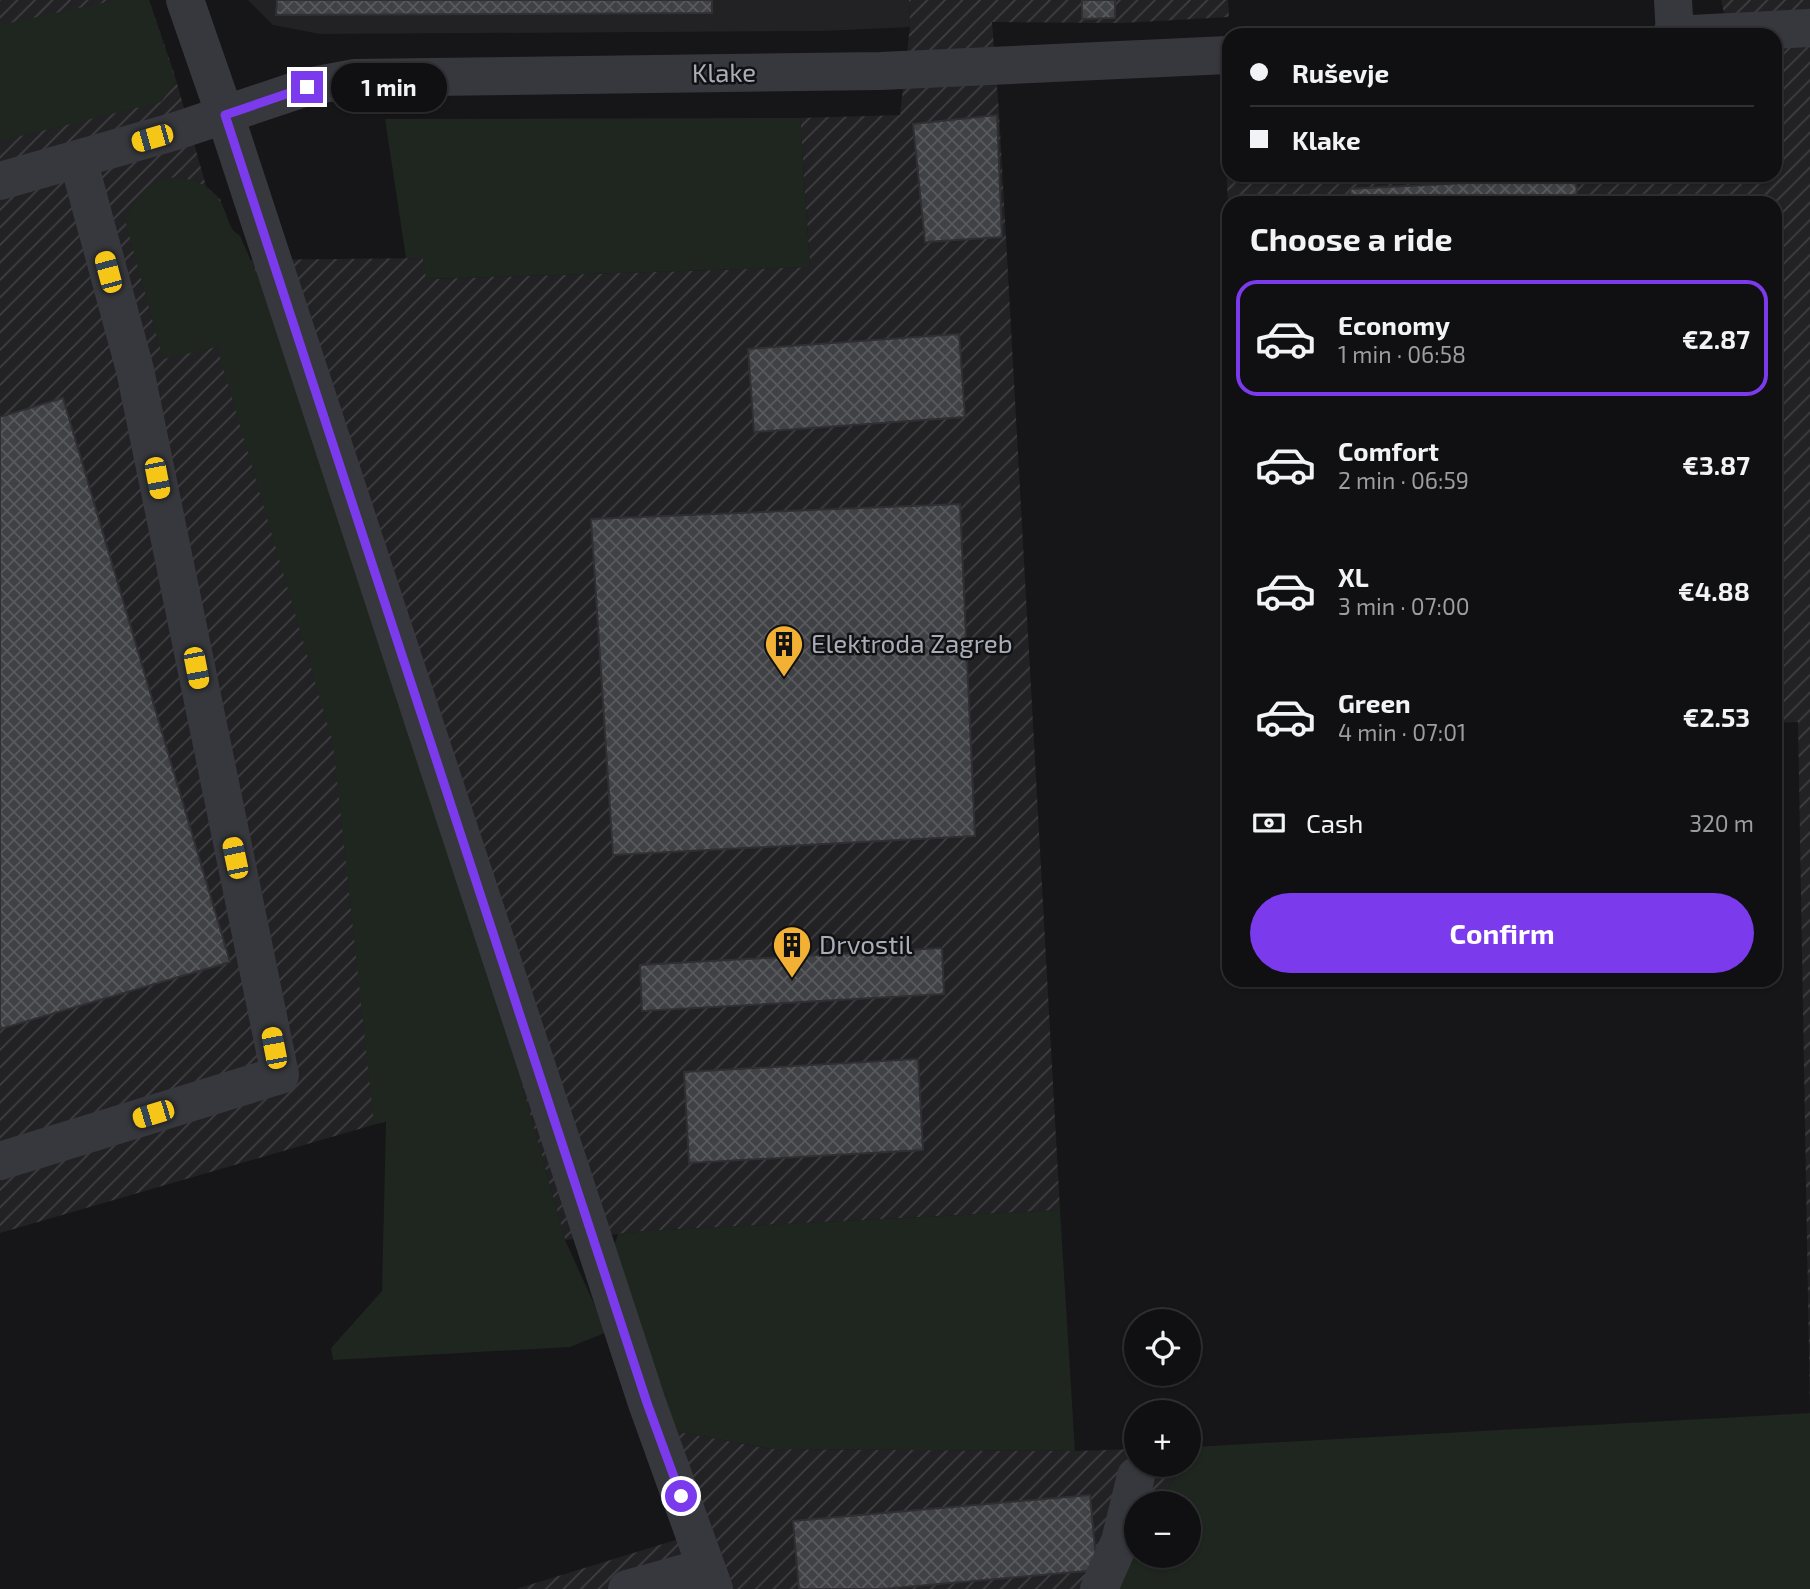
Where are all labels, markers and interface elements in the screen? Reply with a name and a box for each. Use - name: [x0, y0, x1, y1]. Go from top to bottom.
- street label: Klake: [692, 55, 756, 88]
- text: Ruševje: [1292, 57, 1389, 88]
- callout: 1 min: [332, 62, 447, 112]
- route end: [291, 71, 323, 103]
- text: 1 min: [361, 73, 417, 101]
- car: [129, 122, 176, 154]
- text: Klake: [1292, 124, 1361, 155]
- text: Choose a ride: [1250, 219, 1453, 257]
- car: [93, 249, 124, 295]
- icon: car: [1254, 307, 1317, 370]
- text: Economy: [1338, 309, 1450, 340]
- text: €2.87: [1682, 323, 1750, 354]
- text: 1 min · 06:58: [1338, 340, 1466, 368]
- icon: car: [1254, 433, 1317, 496]
- text: Comfort: [1338, 435, 1439, 466]
- text: €3.87: [1682, 449, 1750, 480]
- car: [143, 455, 172, 501]
- text: 2 min · 06:59: [1338, 466, 1469, 494]
- icon: car: [1254, 559, 1317, 622]
- text: XL: [1338, 561, 1369, 592]
- text: €4.88: [1678, 575, 1750, 606]
- text: 3 min · 07:00: [1338, 592, 1470, 620]
- building icon: Elektroda Zagreb: [763, 623, 805, 678]
- place label: Elektroda Zagreb: [811, 627, 1013, 658]
- car: [182, 645, 211, 691]
- icon: car: [1254, 685, 1317, 748]
- text: Green: [1338, 687, 1411, 718]
- text: €2.53: [1683, 701, 1750, 732]
- text: 4 min · 07:01: [1338, 718, 1466, 746]
- icon: cash: [1250, 804, 1288, 842]
- text: Cash: [1306, 807, 1363, 838]
- text: 320 m: [1689, 809, 1754, 837]
- car: [221, 835, 250, 881]
- button: Confirm: [1250, 893, 1754, 973]
- building icon: Drvostil: [771, 924, 813, 979]
- place label: Drvostil: [819, 928, 913, 959]
- car: [260, 1025, 289, 1071]
- car: [130, 1098, 177, 1130]
- map controls: [1124, 1309, 1201, 1568]
- button: locate: [1124, 1309, 1201, 1386]
- button: +: [1124, 1400, 1201, 1477]
- route start: [665, 1480, 697, 1512]
- button: −: [1124, 1491, 1201, 1568]

